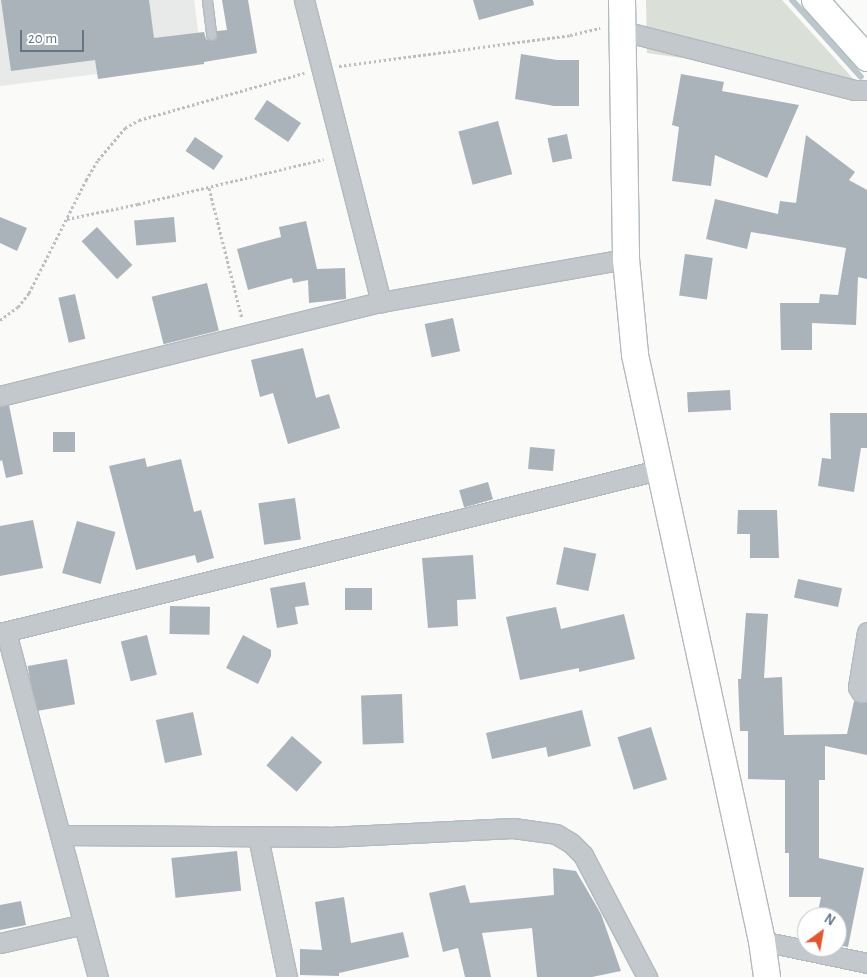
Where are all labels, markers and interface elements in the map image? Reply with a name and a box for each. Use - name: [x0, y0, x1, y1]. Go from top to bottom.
- scale bar: [22, 20, 86, 52]
- text: 20 m: [28, 31, 57, 46]
- north arrow: [797, 907, 847, 957]
- text: N: [822, 912, 837, 929]

